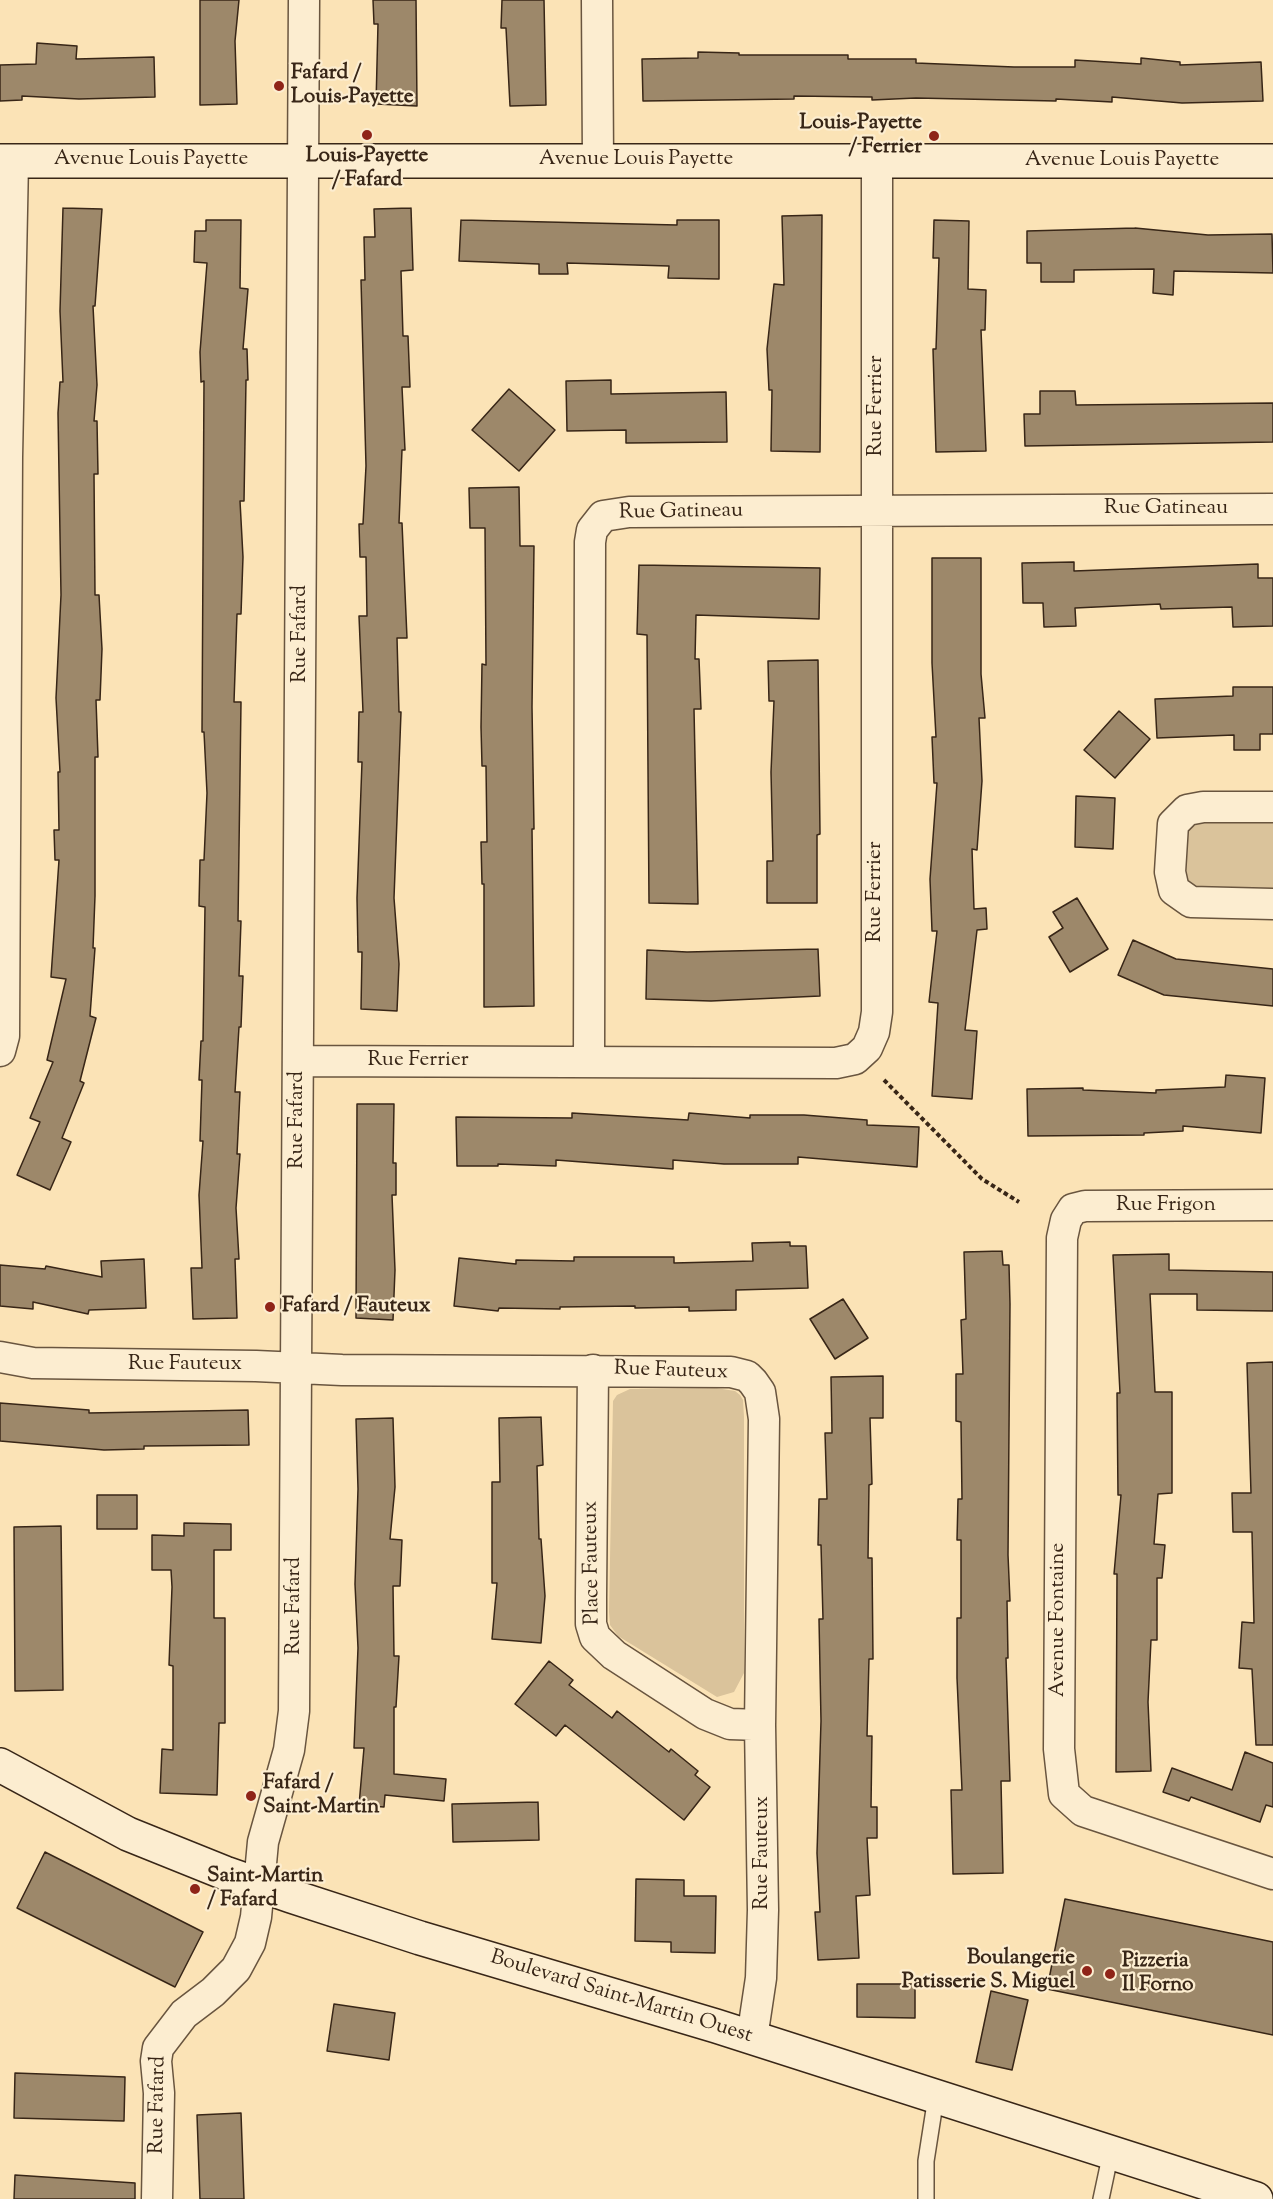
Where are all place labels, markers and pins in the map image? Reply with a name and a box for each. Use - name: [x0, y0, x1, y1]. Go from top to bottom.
- place label: Fafard / Louis-Payette: [291, 61, 413, 111]
- marker: Fafard / Louis-Payette: [272, 79, 286, 93]
- place label: Louis-Payette / Ferrier: [800, 111, 922, 161]
- marker: Louis-Payette / Fafard: [360, 128, 374, 142]
- marker: Louis-Payette / Ferrier: [927, 129, 941, 143]
- place label: Louis-Payette / Fafard: [306, 144, 428, 194]
- place label: Fafard / Fauteux: [282, 1294, 430, 1320]
- marker: Fafard / Fauteux: [263, 1300, 277, 1314]
- place label: Fafard / Saint-Martin: [263, 1771, 379, 1821]
- marker: Fafard / Saint-Martin: [244, 1789, 258, 1803]
- place label: Saint-Martin / Fafard: [207, 1864, 323, 1914]
- marker: Saint-Martin / Fafard: [188, 1882, 202, 1896]
- place label: Boulangerie Patisserie S. Miguel: [902, 1946, 1075, 1996]
- place label: Pizzeria Il Forno: [1122, 1949, 1194, 1999]
- marker: Boulangerie Patisserie S. Miguel: [1080, 1964, 1094, 1978]
- marker: Pizzeria Il Forno: [1103, 1967, 1117, 1981]

